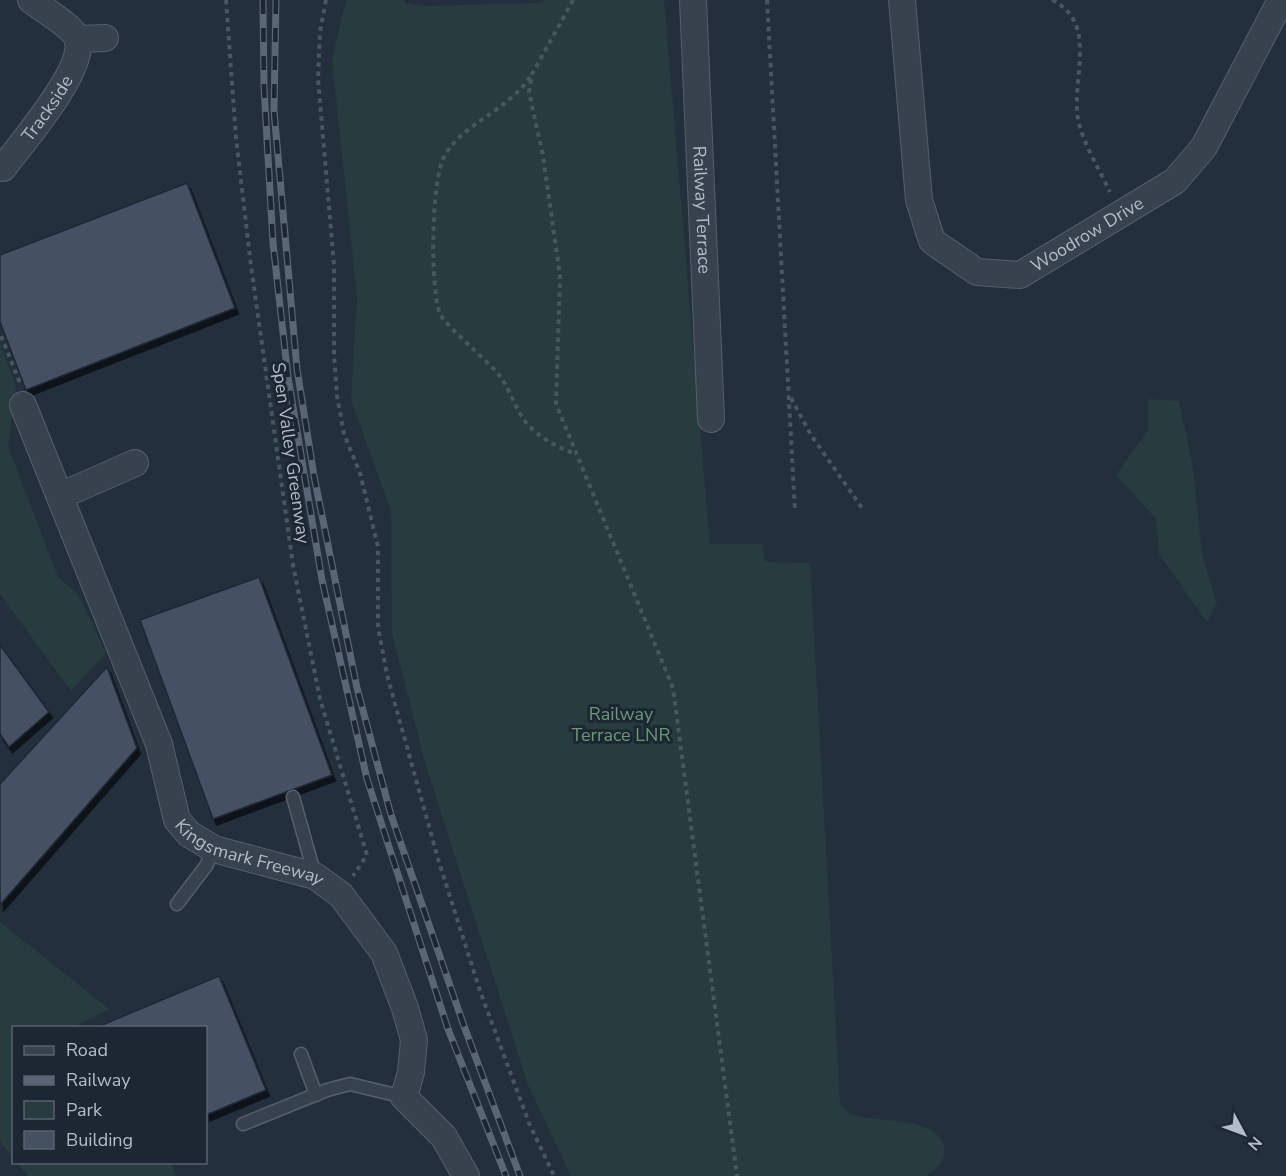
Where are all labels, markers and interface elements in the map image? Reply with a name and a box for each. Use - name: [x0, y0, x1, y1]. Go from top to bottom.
- street label: Trackside: [16, 71, 79, 147]
- street label: Railway Terrace: [687, 145, 717, 274]
- street label: Woodrow Drive: [1026, 191, 1148, 278]
- street label: Spen Valley Greenway: [266, 361, 316, 546]
- park label: Railway Terrace LNR: [572, 702, 670, 747]
- street label: Kingsmark Freeway: [169, 814, 330, 891]
- legend: [12, 1026, 207, 1164]
- text: Road: [66, 1038, 108, 1062]
- text: Railway: [66, 1068, 131, 1092]
- text: Park: [66, 1098, 103, 1122]
- north arrow: [1214, 1104, 1274, 1164]
- text: Building: [66, 1128, 133, 1152]
- text: N: [1242, 1131, 1267, 1155]

